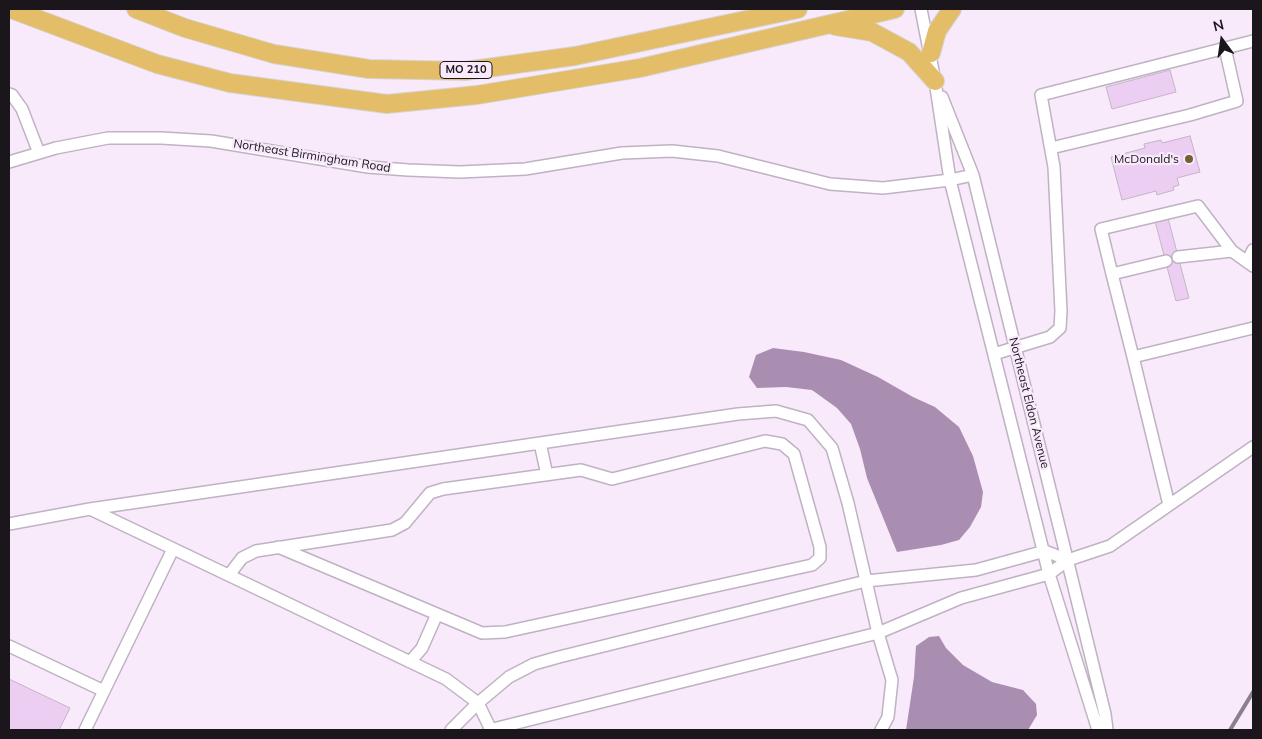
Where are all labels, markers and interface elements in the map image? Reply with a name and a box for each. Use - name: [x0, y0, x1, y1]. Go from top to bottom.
- north arrow: [1197, 15, 1247, 65]
- text: N: [1211, 15, 1226, 35]
- road number: MO 210: [440, 62, 492, 78]
- street label: Northeast Birmingham Road: [232, 136, 392, 176]
- place label: McDonald's: [1114, 152, 1179, 166]
- marker: McDonald's: [1183, 153, 1195, 165]
- street label: Northeast Eldon Avenue: [1006, 336, 1052, 470]

